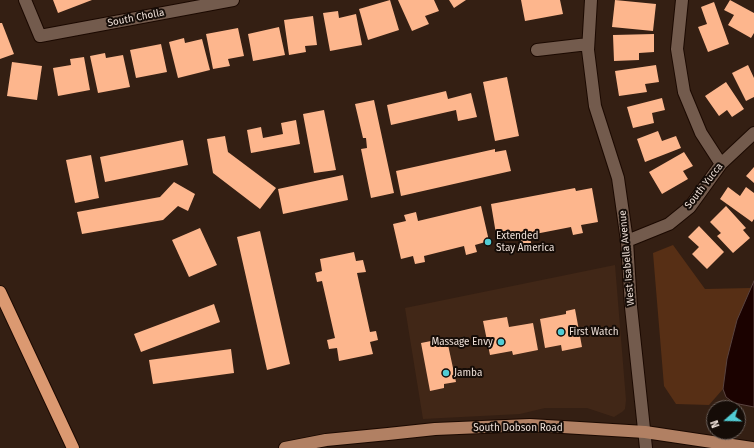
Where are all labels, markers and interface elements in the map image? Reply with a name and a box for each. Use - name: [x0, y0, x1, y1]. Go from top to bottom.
- street label: South Cholla: [107, 7, 165, 29]
- street label: South Yucca: [682, 161, 726, 211]
- street label: West Isabella Avenue: [617, 210, 637, 306]
- place label: Extended Stay America: [496, 230, 554, 254]
- marker: Extended Stay America: [483, 237, 493, 247]
- place label: First Watch: [569, 326, 619, 338]
- marker: First Watch: [556, 327, 566, 337]
- place label: Massage Envy: [431, 336, 493, 348]
- marker: Massage Envy: [496, 337, 506, 347]
- place label: Jamba: [454, 367, 482, 379]
- marker: Jamba: [441, 368, 451, 378]
- north arrow: [706, 400, 746, 440]
- text: N: [708, 418, 723, 430]
- street label: South Dobson Road: [473, 422, 563, 434]

